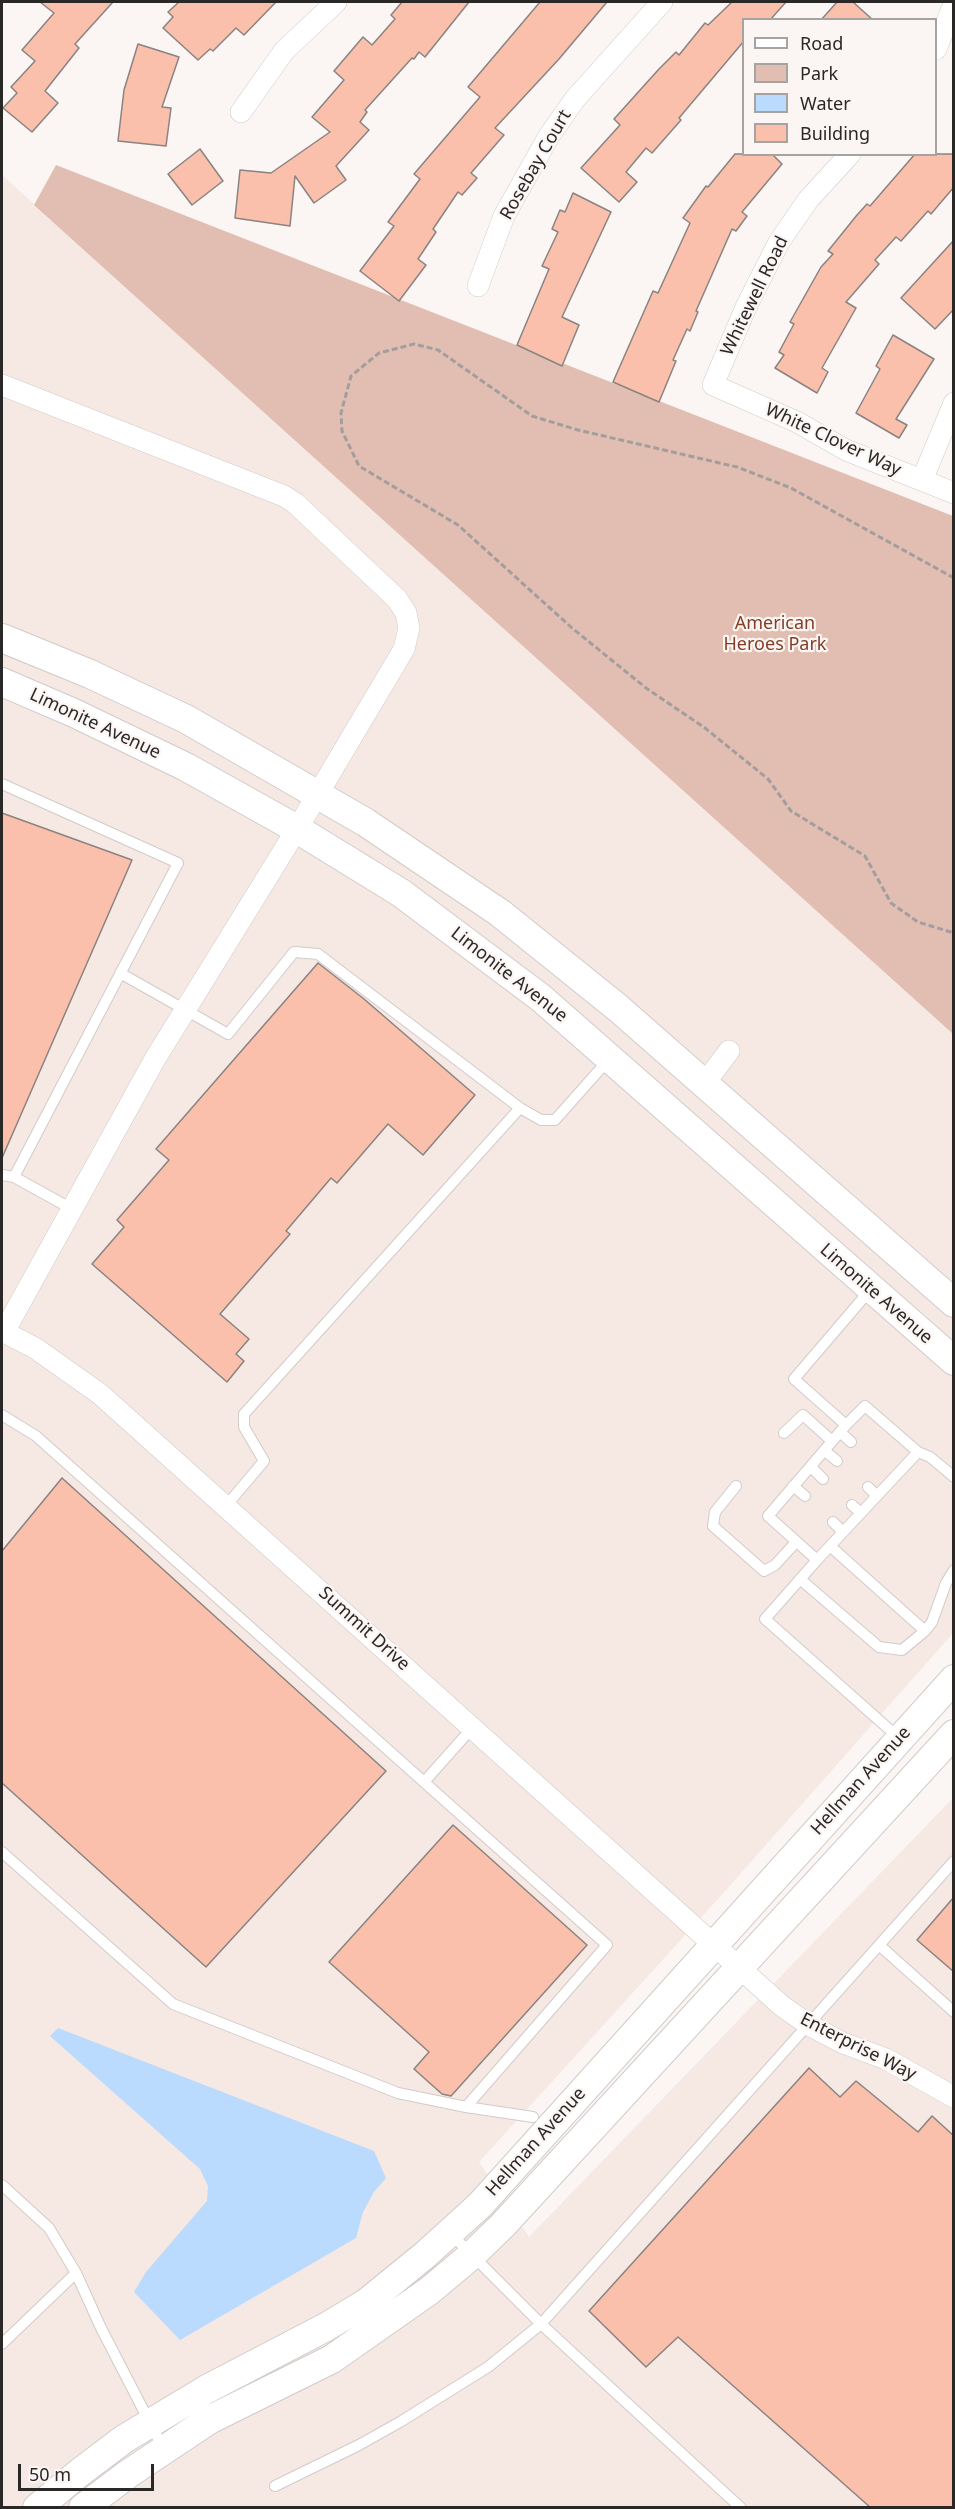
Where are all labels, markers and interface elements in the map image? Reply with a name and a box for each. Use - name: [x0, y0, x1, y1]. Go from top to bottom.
- legend: [742, 18, 937, 156]
- text: Road: [800, 31, 843, 55]
- text: Park: [800, 61, 838, 85]
- text: Water: [800, 91, 851, 115]
- street label: Rosebay Court: [496, 106, 576, 224]
- text: Building: [800, 121, 870, 145]
- street label: Whitewell Road: [717, 233, 793, 359]
- street label: White Clover Way: [762, 399, 904, 481]
- park label: American Heroes Park: [724, 613, 826, 656]
- street label: Limonite Avenue: [26, 684, 164, 764]
- street label: Limonite Avenue: [446, 923, 572, 1027]
- street label: Limonite Avenue: [815, 1239, 937, 1349]
- street label: Summit Drive: [314, 1582, 414, 1676]
- street label: Hellman Avenue: [807, 1722, 915, 1840]
- street label: Enterprise Way: [796, 2008, 920, 2086]
- street label: Hellman Avenue: [482, 2083, 590, 2201]
- scale bar: [21, 2452, 158, 2490]
- text: 50 m: [29, 2462, 71, 2486]

